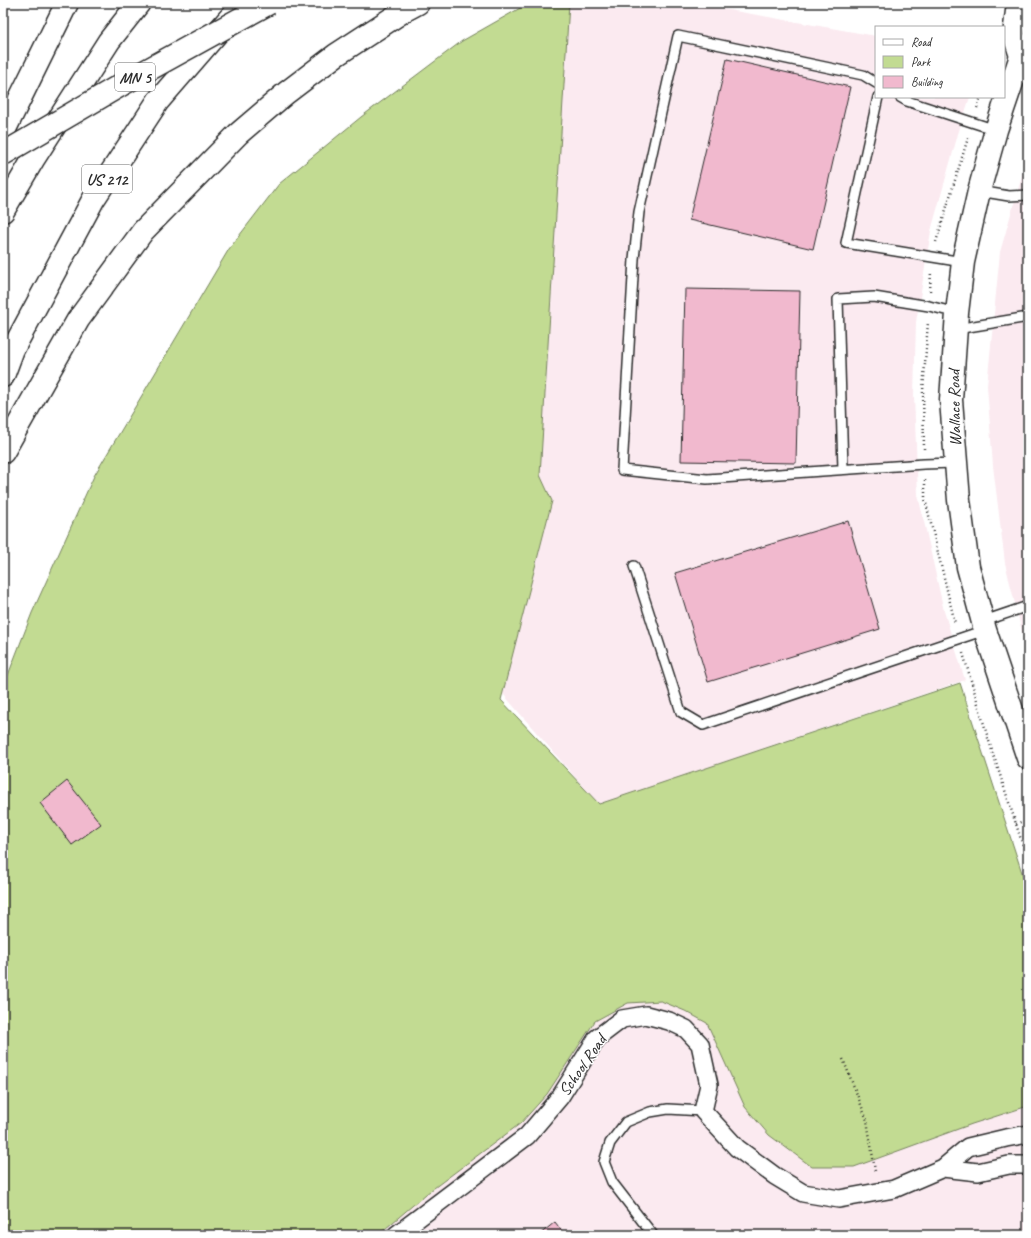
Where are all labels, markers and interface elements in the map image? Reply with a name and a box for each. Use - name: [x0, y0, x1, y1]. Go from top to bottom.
- legend: [875, 26, 1005, 98]
- text: Road: [911, 34, 933, 50]
- text: Park: [911, 54, 932, 70]
- road number: MN 5: [115, 63, 155, 91]
- text: Building: [911, 74, 943, 90]
- road number: US 212: [82, 165, 132, 193]
- street label: Wallace Road: [943, 367, 966, 447]
- street label: School Road: [554, 1029, 612, 1100]

